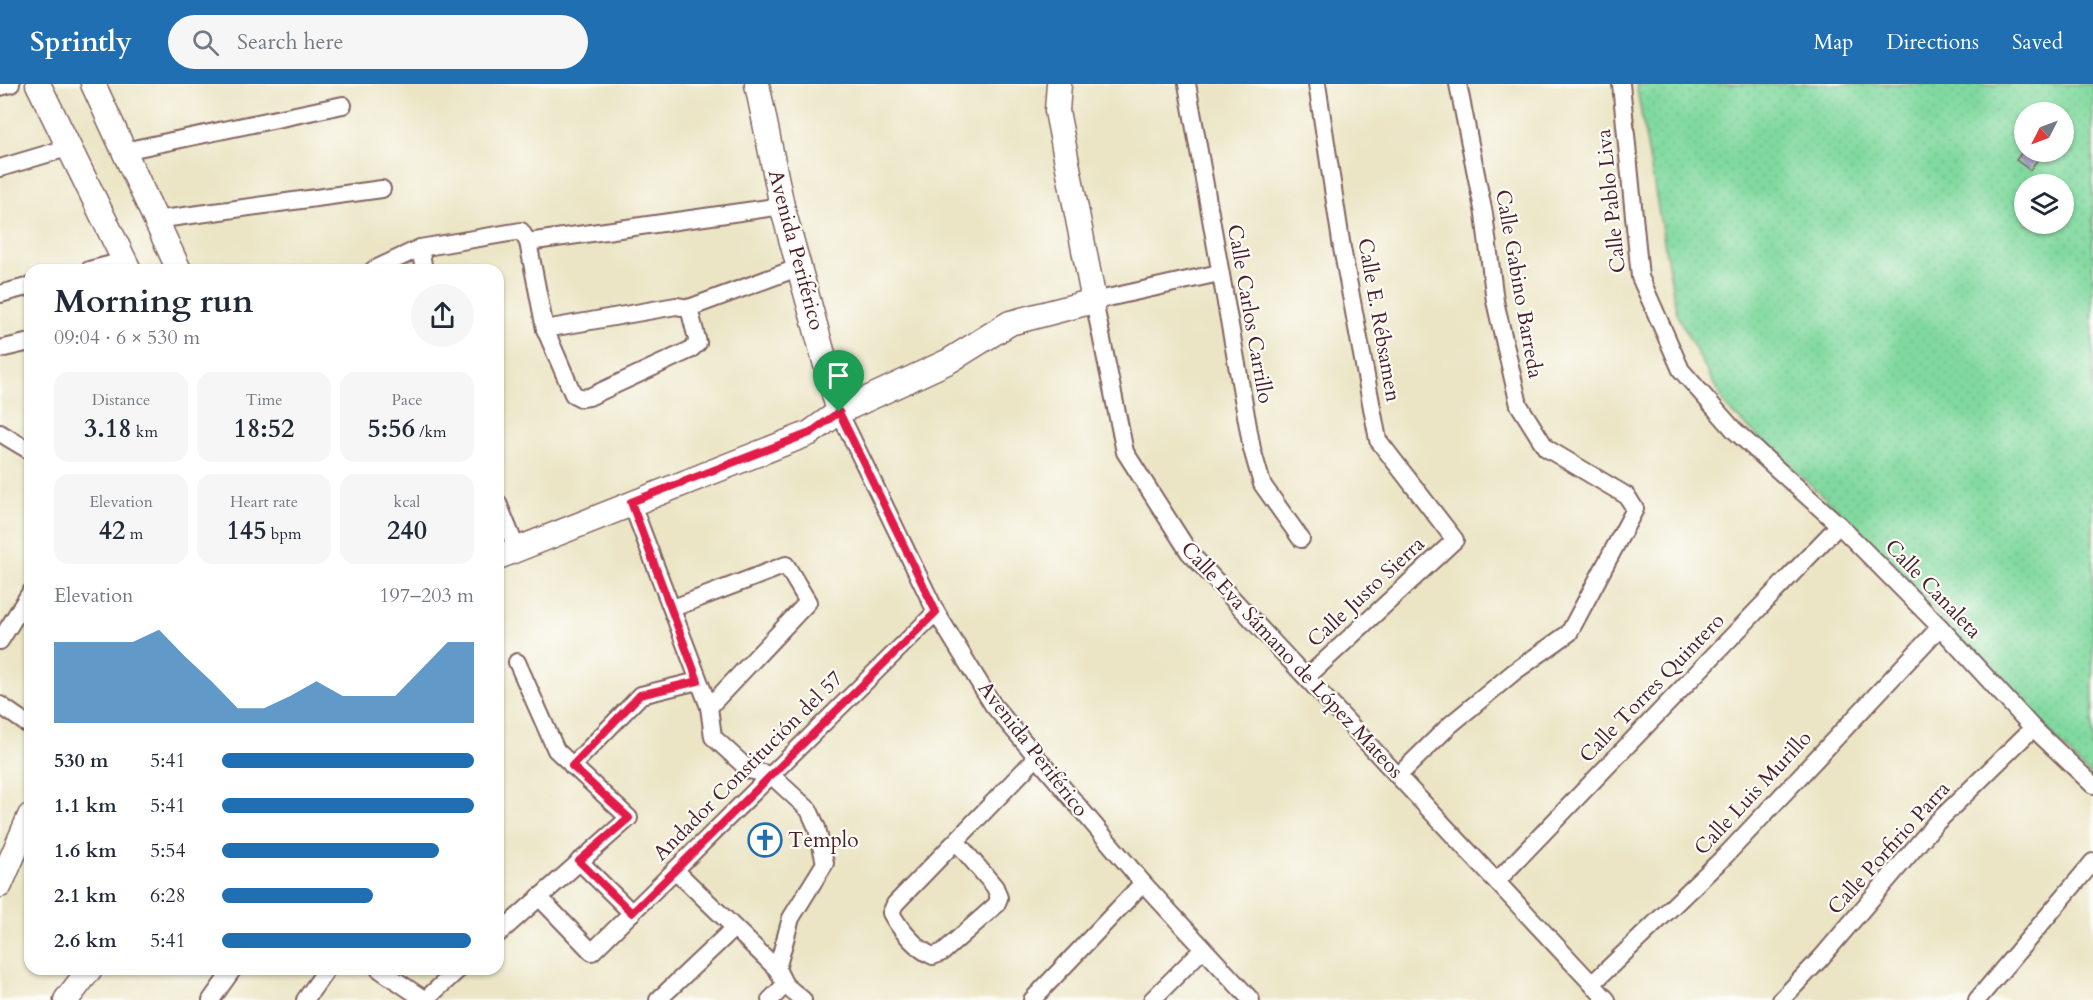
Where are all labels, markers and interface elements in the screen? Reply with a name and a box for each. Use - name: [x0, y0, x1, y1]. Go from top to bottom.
- search box: [168, 15, 588, 69]
- text: Sprintly: [30, 23, 132, 61]
- icon: search: [189, 26, 222, 59]
- text: Search here: [237, 27, 344, 57]
- text: Map: [1813, 28, 1853, 57]
- text: Directions: [1886, 28, 1979, 57]
- text: Saved: [2012, 28, 2063, 57]
- north arrow: [2014, 102, 2074, 162]
- map controls: [2014, 102, 2074, 234]
- street label: Calle Pablo Liva: [1589, 128, 1633, 274]
- street label: Avenida Periférico: [761, 167, 831, 333]
- button: layers: [2014, 174, 2074, 234]
- street label: Calle Gabino Barreda: [1488, 187, 1550, 381]
- street label: Calle Carlos Carrillo: [1220, 222, 1280, 406]
- street label: Calle E. Rébsamen: [1350, 236, 1408, 404]
- text: Morning run: [54, 279, 254, 324]
- button: share: [411, 284, 474, 347]
- text: 09:04 · 6 × 530 m: [54, 324, 200, 351]
- pin: [813, 350, 864, 412]
- icon: arrive: [822, 359, 855, 392]
- text: Distance: [92, 389, 150, 411]
- text: Time: [245, 389, 283, 411]
- text: Pace: [392, 389, 422, 411]
- text: 3.18: [84, 411, 132, 446]
- text: 18:52: [234, 411, 294, 446]
- text: 5:56: [367, 411, 415, 446]
- text: km: [132, 421, 158, 443]
- text: /km: [415, 421, 447, 443]
- text: Elevation: [89, 491, 153, 513]
- text: Heart rate: [230, 491, 298, 513]
- text: kcal: [394, 491, 420, 513]
- text: 42: [99, 513, 125, 548]
- text: 145: [227, 513, 267, 548]
- text: 240: [387, 513, 427, 548]
- text: m: [125, 523, 143, 545]
- text: bpm: [267, 523, 301, 545]
- street label: Calle Justo Sierra: [1301, 530, 1431, 654]
- street label: Calle Canaleta: [1878, 533, 1988, 645]
- street label: Calle Eva Sámano de López Mateos: [1174, 535, 1410, 785]
- text: Elevation: [54, 582, 133, 609]
- text: 197–203 m: [379, 582, 474, 609]
- street label: Calle Torres Quintero: [1573, 607, 1731, 769]
- street label: Andador Constitución del 57: [647, 664, 850, 867]
- street label: Avenida Periférico: [971, 675, 1095, 823]
- street label: Calle Luis Murillo: [1688, 724, 1818, 862]
- text: 530 m: [54, 747, 109, 774]
- text: 5:41: [150, 747, 186, 774]
- street label: Calle Porfirio Parra: [1821, 775, 1957, 921]
- text: 1.1 km: [54, 792, 117, 819]
- text: 5:41: [150, 792, 186, 819]
- church icon: Templo: [747, 822, 783, 858]
- place label: Templo: [788, 826, 859, 855]
- text: 1.6 km: [54, 837, 117, 864]
- text: 5:54: [150, 837, 186, 864]
- text: 2.1 km: [54, 882, 117, 909]
- text: 6:28: [150, 882, 186, 909]
- text: 2.6 km: [54, 927, 117, 954]
- text: 5:41: [150, 927, 186, 954]

